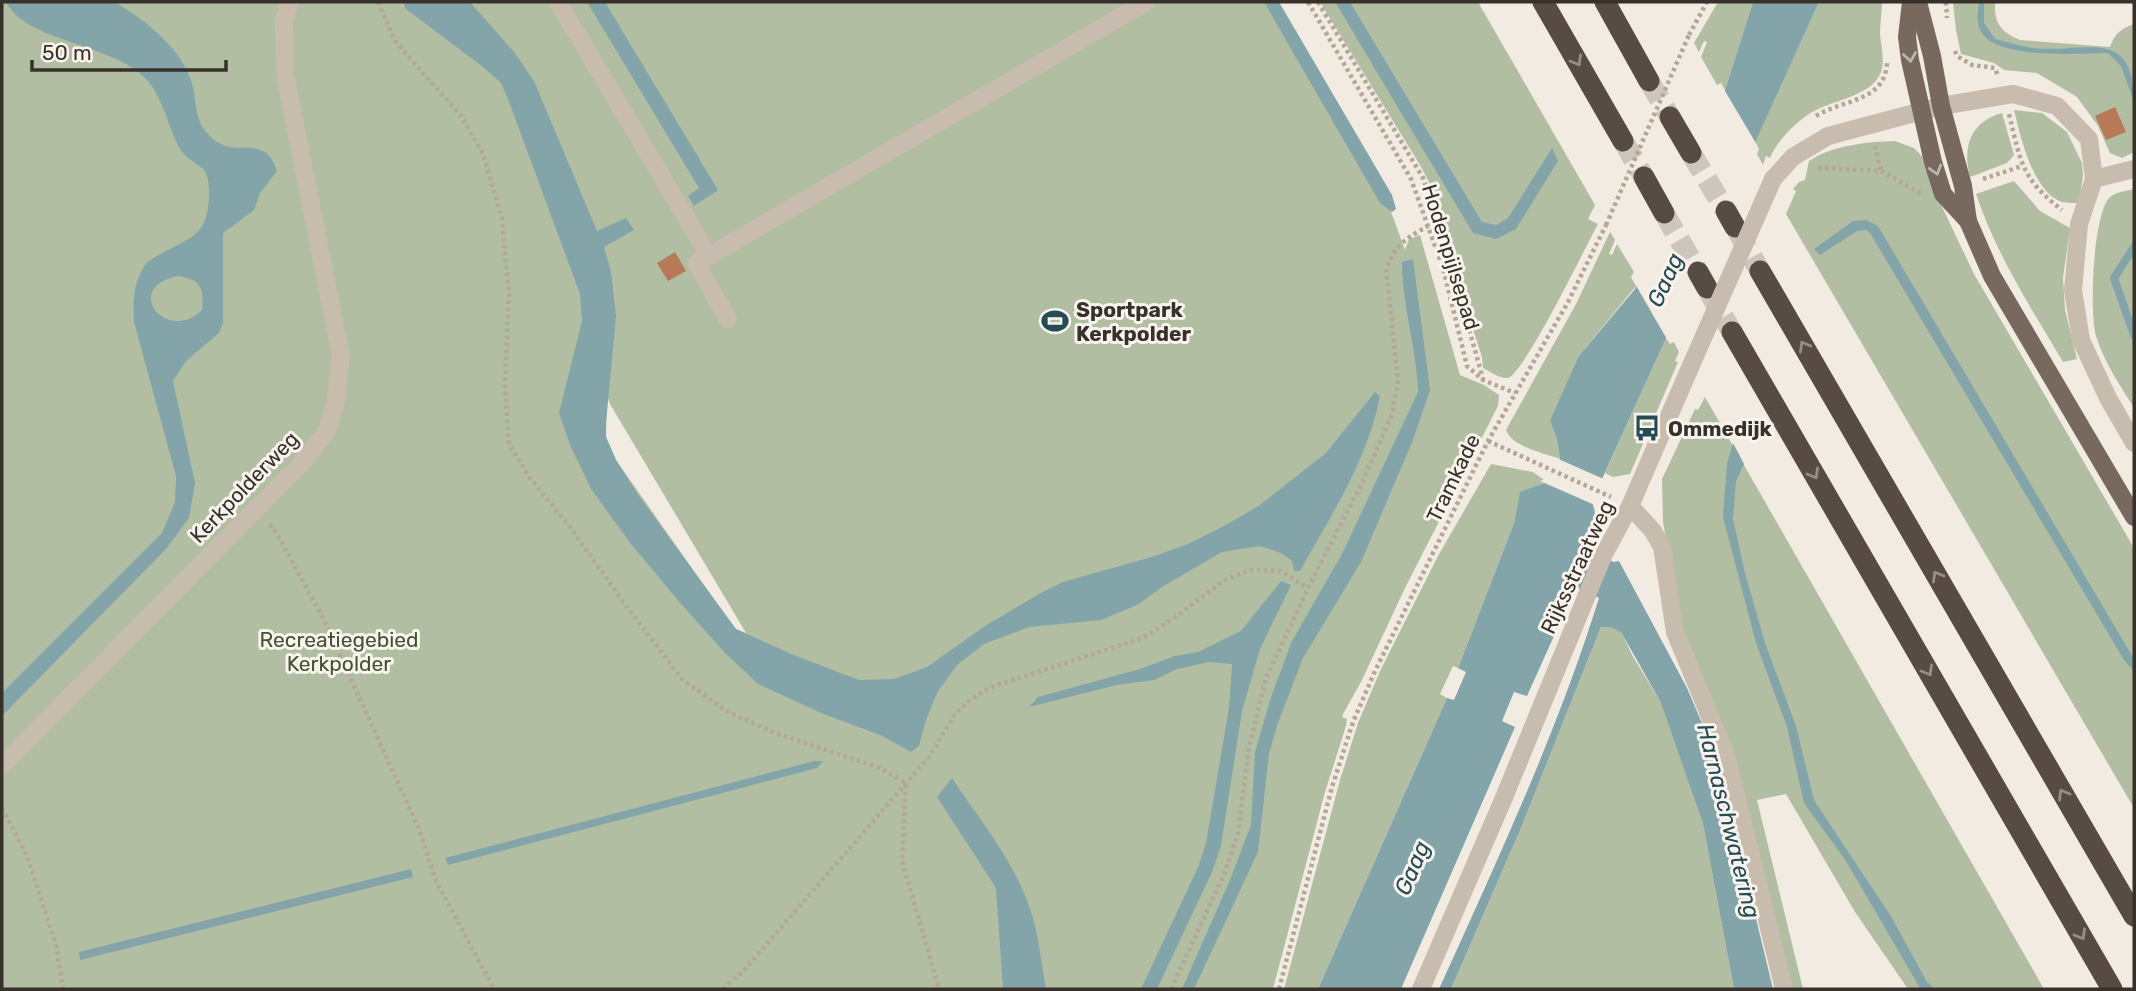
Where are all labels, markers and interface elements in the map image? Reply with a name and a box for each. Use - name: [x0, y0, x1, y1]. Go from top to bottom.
- scale bar: [32, 28, 226, 72]
- text: 50 m: [42, 40, 92, 65]
- one-way arrow: [1902, 51, 1917, 63]
- one-way arrow: [1569, 54, 1582, 66]
- one-way arrow: [1928, 164, 1942, 176]
- street label: Hodenpijlsepad: [1417, 181, 1485, 333]
- water label: Gaag: [1641, 249, 1689, 311]
- place label: Sportpark Kerkpolder: [1076, 297, 1191, 346]
- sports icon: Sportpark Kerkpolder: [1040, 306, 1070, 336]
- one-way arrow: [1799, 341, 1812, 354]
- bus stop icon: Ommedijk: [1632, 413, 1662, 443]
- place label: Ommedijk: [1668, 416, 1773, 441]
- street label: Kerkpolderweg: [185, 426, 303, 548]
- street label: Tramkade: [1421, 430, 1485, 526]
- one-way arrow: [1806, 467, 1819, 479]
- street label: Rijksstraatweg: [1535, 496, 1619, 638]
- one-way arrow: [1932, 571, 1945, 584]
- park label: Recreatiegebied Kerkpolder: [259, 627, 419, 676]
- one-way arrow: [1920, 664, 1933, 676]
- water label: Harnaschwatering: [1691, 721, 1767, 921]
- one-way arrow: [2059, 789, 2072, 802]
- water label: Gaag: [1388, 837, 1436, 899]
- one-way arrow: [2073, 928, 2086, 941]

